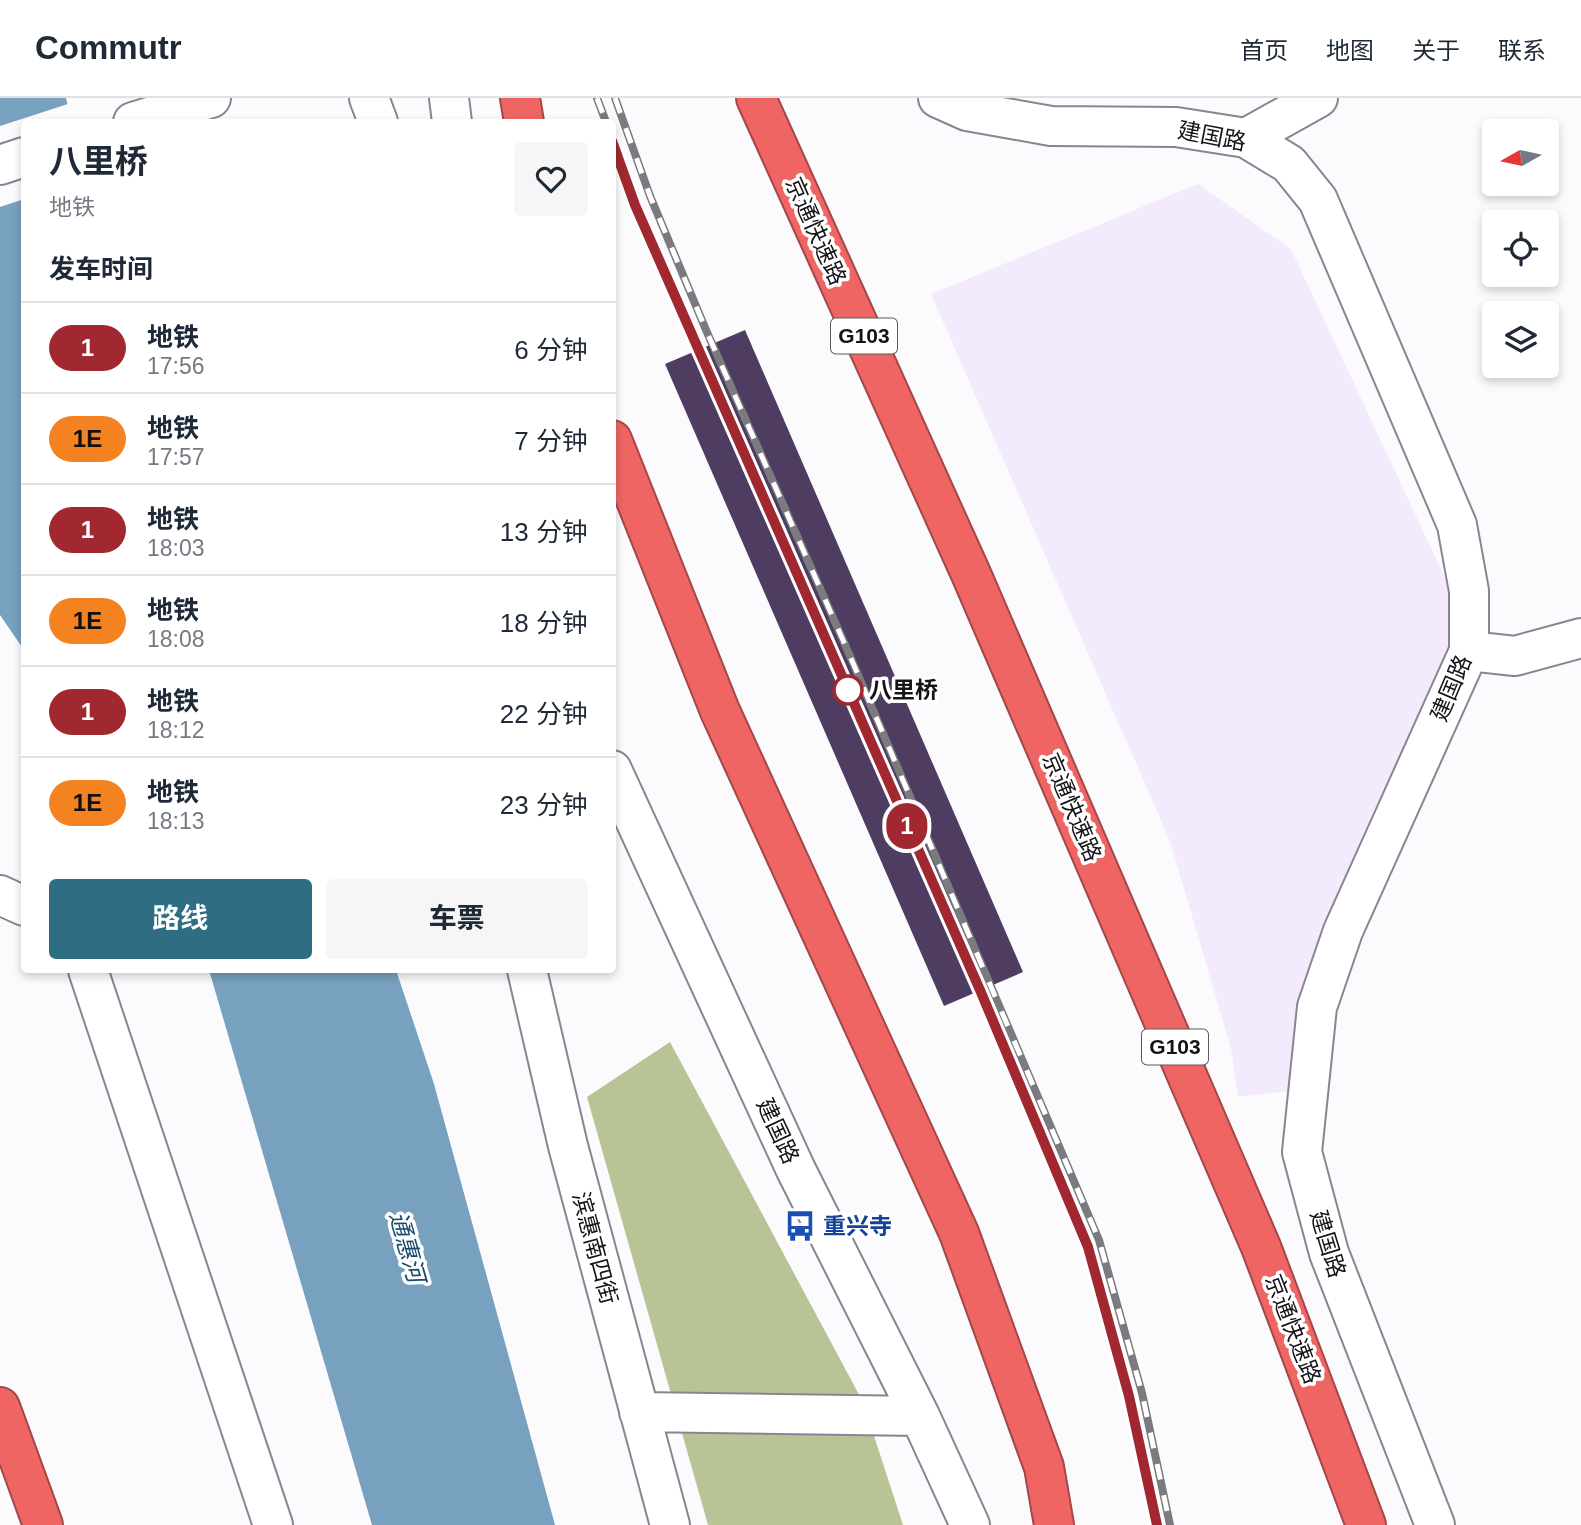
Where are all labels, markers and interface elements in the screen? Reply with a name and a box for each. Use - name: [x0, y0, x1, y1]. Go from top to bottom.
- text: Commutr: [35, 29, 182, 66]
- text: 首页: [1240, 37, 1288, 64]
- text: 地图: [1326, 37, 1374, 64]
- text: 关于: [1412, 37, 1460, 64]
- text: 联系: [1498, 37, 1546, 64]
- street label: 建国路: [1176, 117, 1248, 155]
- north arrow: [1482, 119, 1559, 196]
- map controls: [1482, 119, 1559, 378]
- button: heart: [514, 142, 588, 216]
- text: 八里桥: [49, 143, 148, 180]
- street label: 京通快速路: [781, 173, 851, 289]
- text: 地铁: [49, 194, 95, 220]
- button: locate: [1482, 210, 1559, 287]
- text: 发车时间: [49, 254, 153, 284]
- button: layers: [1482, 301, 1559, 378]
- road number: G103: [831, 318, 897, 354]
- text: 地铁: [147, 322, 199, 352]
- text: 1: [81, 334, 94, 361]
- text: 6 分钟: [514, 335, 588, 365]
- text: 17:56: [147, 353, 205, 379]
- text: 地铁: [147, 413, 199, 443]
- text: 1E: [73, 425, 102, 452]
- text: 7 分钟: [514, 426, 588, 456]
- text: 17:57: [147, 444, 205, 470]
- text: 地铁: [147, 504, 199, 534]
- text: 1: [81, 516, 94, 543]
- text: 13 分钟: [500, 517, 588, 547]
- text: 18:03: [147, 535, 205, 561]
- text: 地铁: [147, 595, 199, 625]
- text: 1E: [73, 607, 102, 634]
- text: 18 分钟: [500, 608, 588, 638]
- text: 18:08: [147, 626, 205, 652]
- street label: 建国路: [1426, 651, 1476, 725]
- marker: 八里桥: [833, 675, 863, 705]
- place label: 八里桥: [869, 677, 938, 703]
- text: 地铁: [147, 686, 199, 716]
- text: 1: [81, 698, 94, 725]
- text: 22 分钟: [500, 699, 588, 729]
- text: 18:12: [147, 717, 205, 743]
- street label: 京通快速路: [1038, 749, 1106, 865]
- text: 地铁: [147, 777, 199, 807]
- text: 1E: [73, 789, 102, 816]
- text: 23 分钟: [500, 790, 588, 820]
- line badge: 1: [884, 803, 930, 849]
- text: 18:13: [147, 808, 205, 834]
- text: 1: [900, 812, 914, 839]
- button: 路线: [49, 879, 312, 959]
- button: 车票: [326, 879, 588, 959]
- road number: G103: [1142, 1030, 1208, 1065]
- street label: 建国路: [752, 1094, 804, 1168]
- street label: 滨惠南四街: [568, 1189, 622, 1307]
- street label: 建国路: [1305, 1207, 1351, 1281]
- water label: 通惠河: [385, 1209, 431, 1289]
- bus stop icon: 重兴寺: [783, 1209, 817, 1243]
- place label: 重兴寺: [823, 1213, 892, 1239]
- street label: 京通快速路: [1260, 1271, 1326, 1387]

